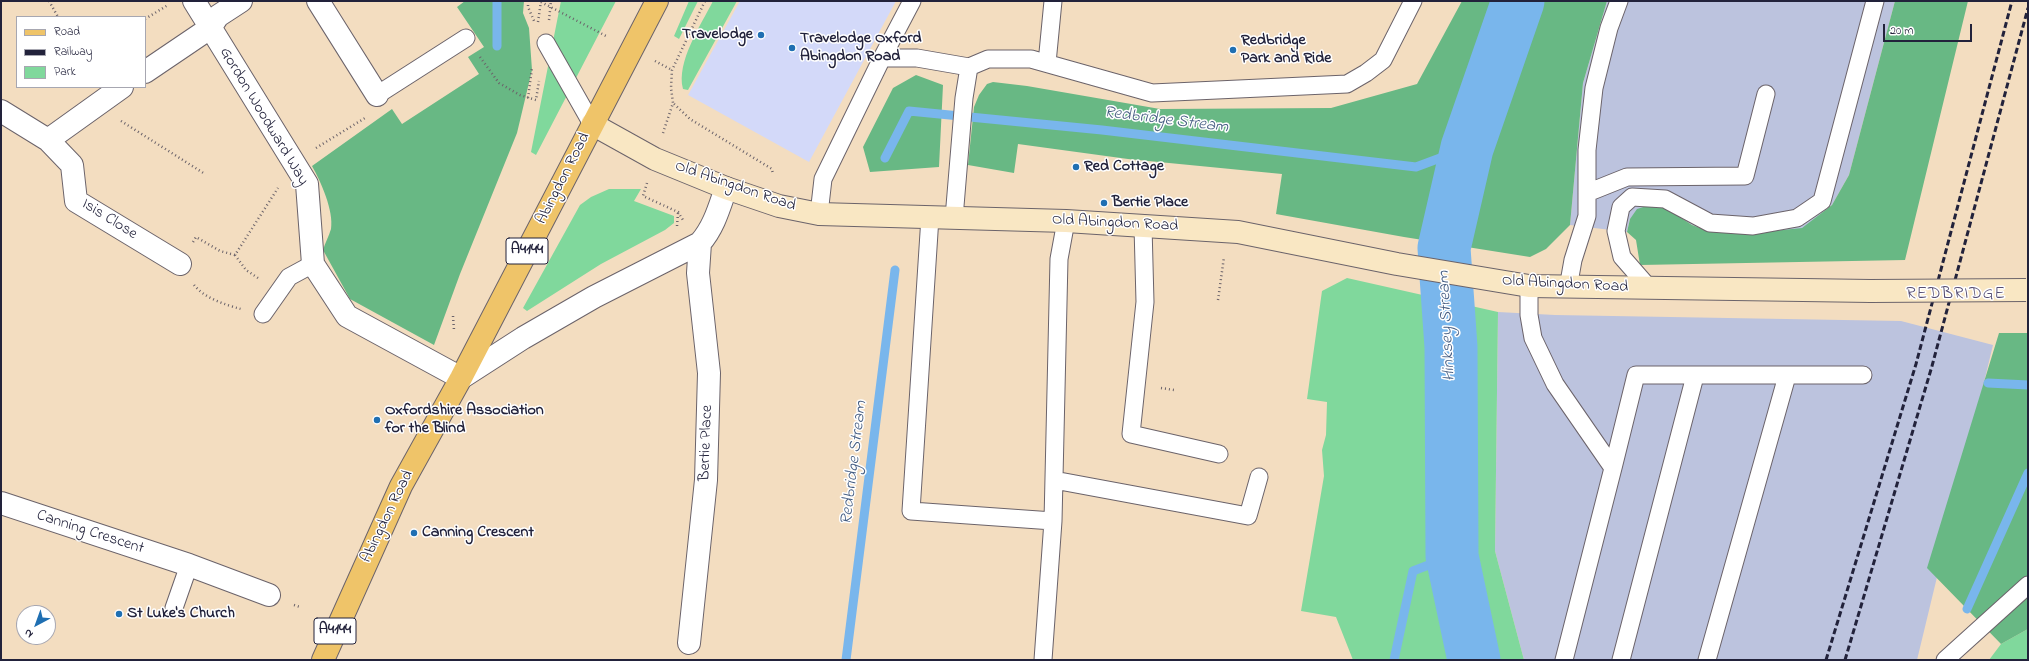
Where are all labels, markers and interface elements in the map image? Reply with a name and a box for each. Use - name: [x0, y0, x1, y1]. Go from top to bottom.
- legend: [16, 16, 146, 88]
- scale bar: [1885, 16, 1974, 42]
- text: 20 m: [1890, 22, 1913, 40]
- text: Road: [54, 23, 80, 41]
- place label: Travelodge: [682, 25, 753, 45]
- place label: Travelodge Oxford Abingdon Road: [800, 29, 921, 67]
- marker: Travelodge: [756, 30, 766, 40]
- place label: Redbridge Park and Ride: [1241, 31, 1331, 69]
- text: Railway: [54, 43, 92, 61]
- marker: Travelodge Oxford Abingdon Road: [787, 43, 797, 53]
- street label: Gordon Woodward Way: [214, 45, 312, 189]
- marker: Redbridge Park and Ride: [1228, 45, 1238, 55]
- text: Park: [54, 63, 76, 81]
- water label: Redbridge Stream: [1103, 103, 1229, 139]
- street label: Abingdon Road: [533, 130, 595, 228]
- street label: Old Abingdon Road: [672, 157, 798, 217]
- place label: Red Cottage: [1084, 157, 1164, 177]
- marker: Red Cottage: [1071, 162, 1081, 172]
- place label: Bertie Place: [1112, 193, 1188, 213]
- street label: Isis Close: [78, 195, 140, 245]
- marker: Bertie Place: [1099, 198, 1109, 208]
- street label: Old Abingdon Road: [1051, 211, 1179, 237]
- road number: A4144: [506, 238, 548, 264]
- water label: Hinksey Stream: [1435, 270, 1461, 382]
- street label: Old Abingdon Road: [1501, 272, 1629, 298]
- district label: REDBRIDGE: [1906, 285, 2006, 305]
- water label: Redbridge Stream: [837, 400, 873, 526]
- place label: Oxfordshire Association for the Blind: [385, 401, 544, 439]
- street label: Bertie Place: [696, 405, 718, 481]
- marker: Oxfordshire Association for the Blind: [372, 415, 382, 425]
- street label: Abingdon Road: [357, 468, 419, 566]
- street label: Canning Crescent: [34, 507, 146, 559]
- place label: Canning Crescent: [422, 523, 534, 543]
- marker: Canning Crescent: [409, 528, 419, 538]
- place label: St Luke's Church: [127, 604, 235, 624]
- north arrow: [16, 605, 56, 645]
- marker: St Luke's Church: [114, 609, 124, 619]
- road number: A4144: [314, 618, 356, 644]
- text: N: [21, 625, 37, 642]

